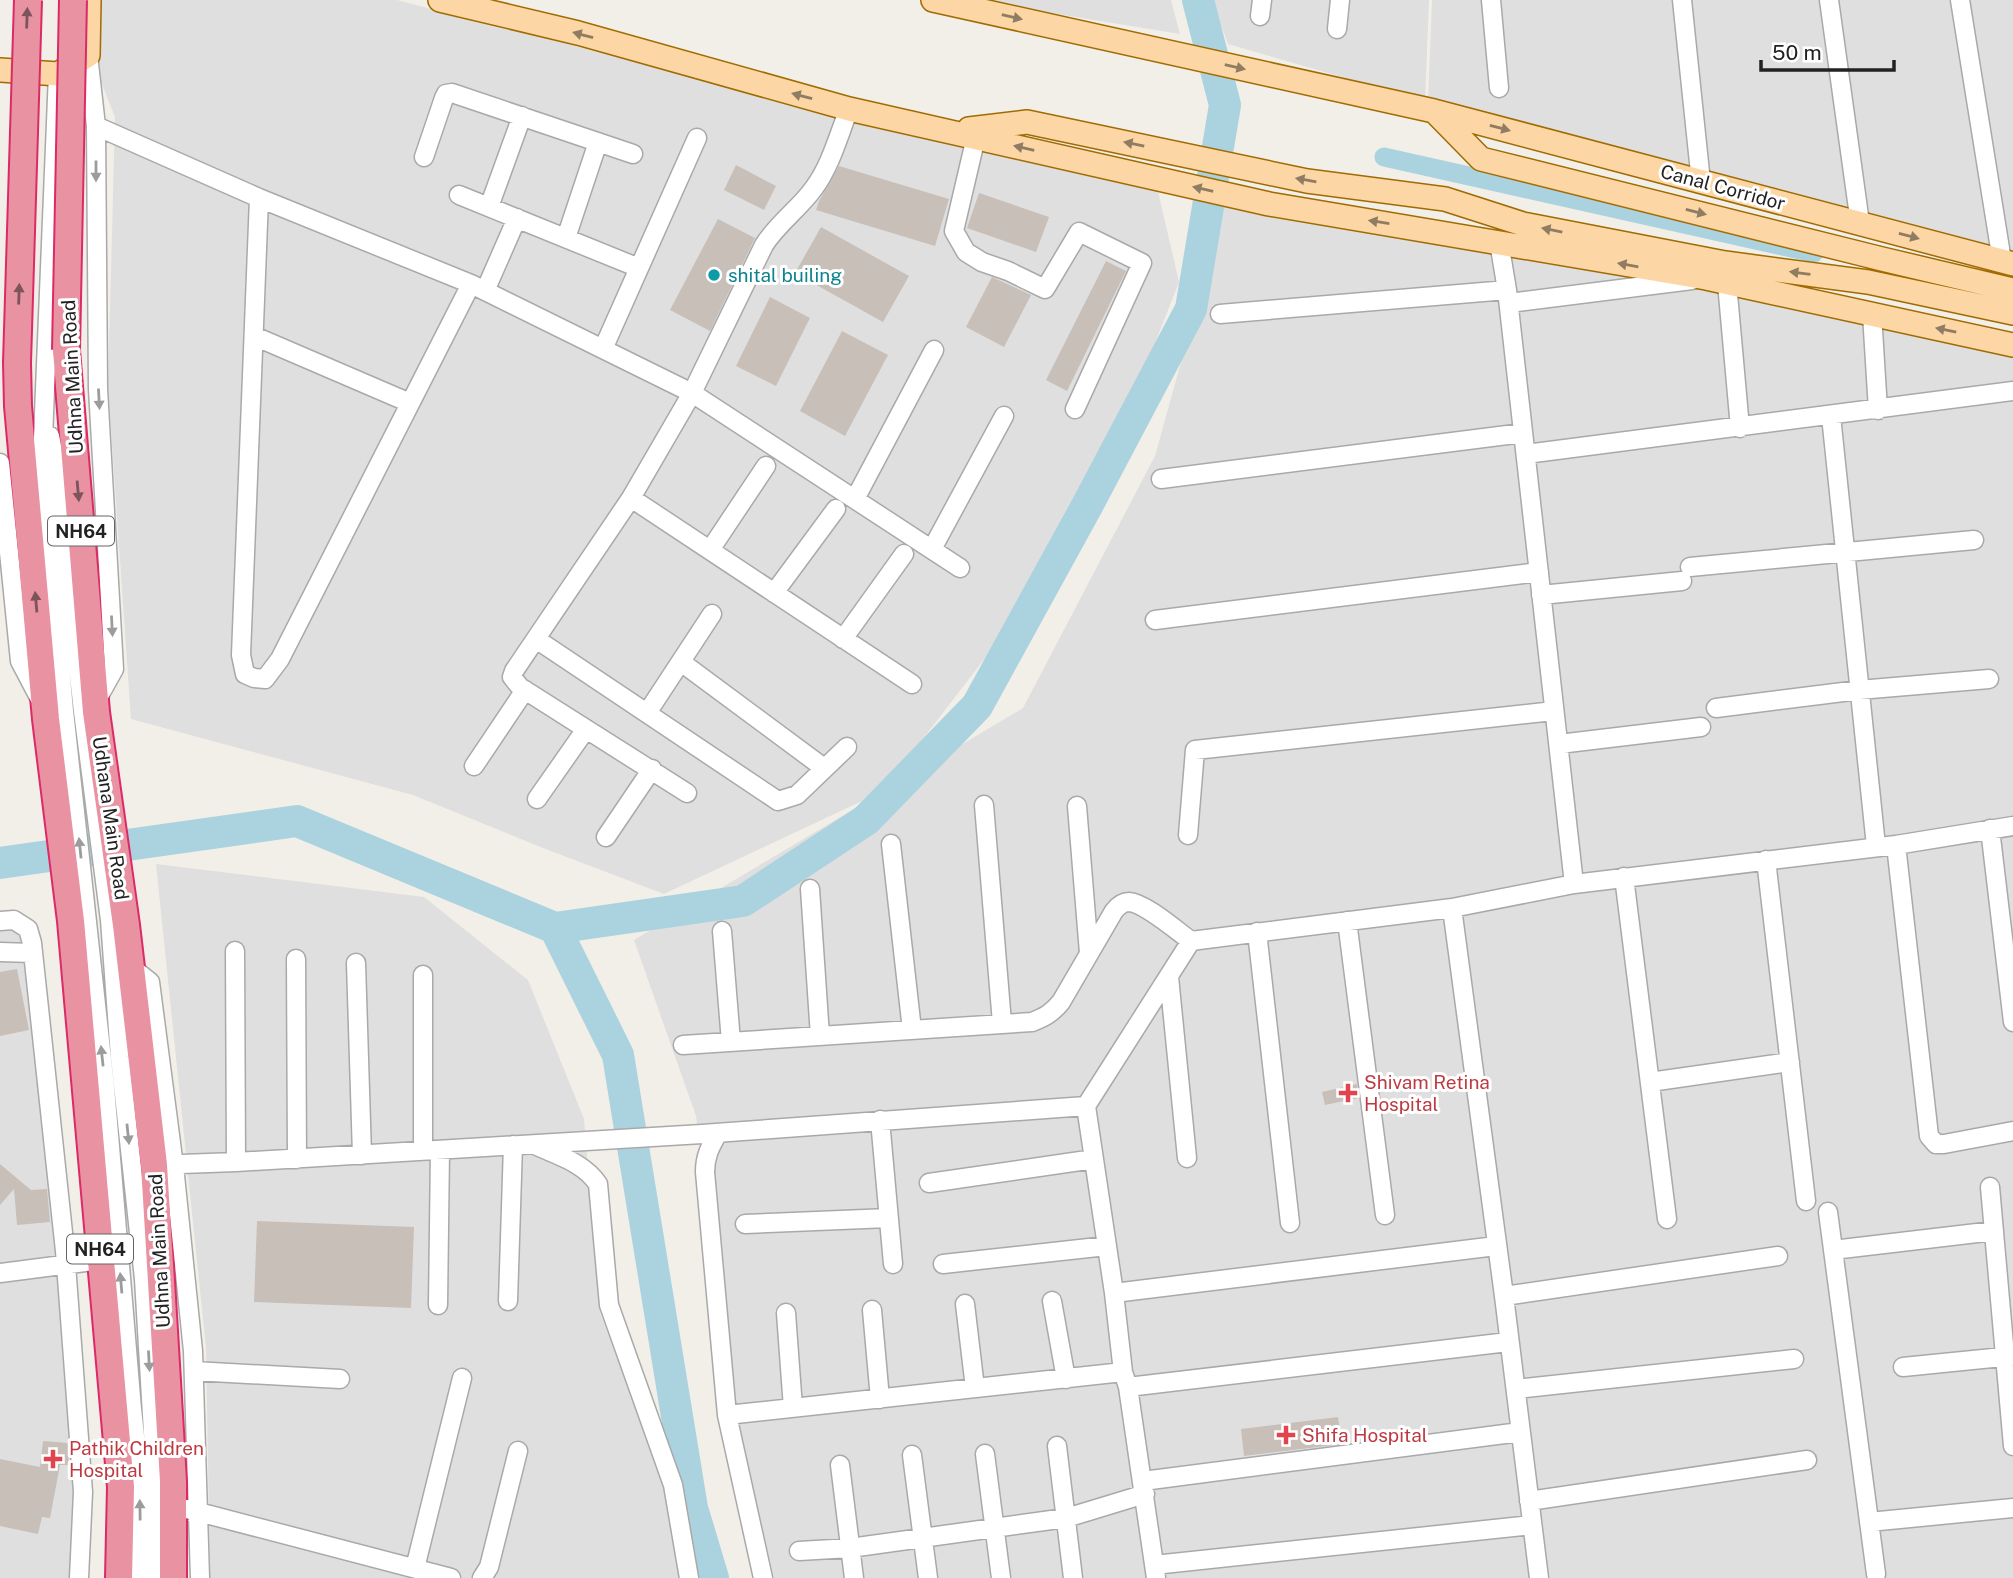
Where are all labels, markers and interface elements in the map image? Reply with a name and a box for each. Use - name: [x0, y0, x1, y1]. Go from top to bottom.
- one-way arrow: [22, 7, 33, 29]
- one-way arrow: [1002, 12, 1024, 23]
- scale bar: [1761, 28, 1894, 72]
- one-way arrow: [572, 29, 594, 40]
- text: 50 m: [1772, 40, 1822, 65]
- one-way arrow: [1224, 61, 1246, 72]
- one-way arrow: [792, 90, 813, 100]
- one-way arrow: [1489, 123, 1511, 134]
- one-way arrow: [1123, 139, 1145, 150]
- one-way arrow: [1013, 142, 1035, 153]
- street label: Canal Corridor: [1658, 160, 1788, 214]
- one-way arrow: [90, 161, 102, 183]
- one-way arrow: [1295, 175, 1317, 186]
- one-way arrow: [1192, 183, 1214, 194]
- one-way arrow: [1685, 207, 1707, 218]
- one-way arrow: [1368, 216, 1390, 227]
- one-way arrow: [1541, 224, 1563, 235]
- one-way arrow: [1898, 231, 1920, 242]
- one-way arrow: [1617, 259, 1639, 270]
- place label: shital builing: [728, 264, 842, 286]
- marker: shital builing: [706, 267, 722, 283]
- one-way arrow: [1789, 267, 1811, 278]
- one-way arrow: [14, 283, 25, 305]
- street label: Udhna Main Road: [57, 299, 87, 455]
- one-way arrow: [1935, 325, 1957, 336]
- one-way arrow: [93, 388, 104, 410]
- one-way arrow: [73, 480, 84, 502]
- road number: NH64: [48, 516, 114, 546]
- one-way arrow: [30, 591, 41, 613]
- one-way arrow: [106, 615, 117, 637]
- street label: Udhana Main Road: [89, 735, 133, 901]
- one-way arrow: [74, 837, 85, 859]
- one-way arrow: [96, 1045, 107, 1067]
- place label: Shivam Retina Hospital: [1364, 1071, 1490, 1115]
- marker: Shivam Retina Hospital: [1338, 1083, 1358, 1103]
- one-way arrow: [123, 1124, 134, 1146]
- street label: Udhna Main Road: [144, 1173, 174, 1329]
- road number: NH64: [67, 1234, 133, 1264]
- one-way arrow: [115, 1272, 126, 1294]
- one-way arrow: [144, 1350, 155, 1372]
- place label: Shifa Hospital: [1302, 1424, 1427, 1446]
- marker: Shifa Hospital: [1276, 1425, 1296, 1445]
- place label: Pathik Children Hospital: [69, 1437, 204, 1481]
- marker: Pathik Children Hospital: [43, 1449, 63, 1469]
- one-way arrow: [134, 1499, 146, 1521]

